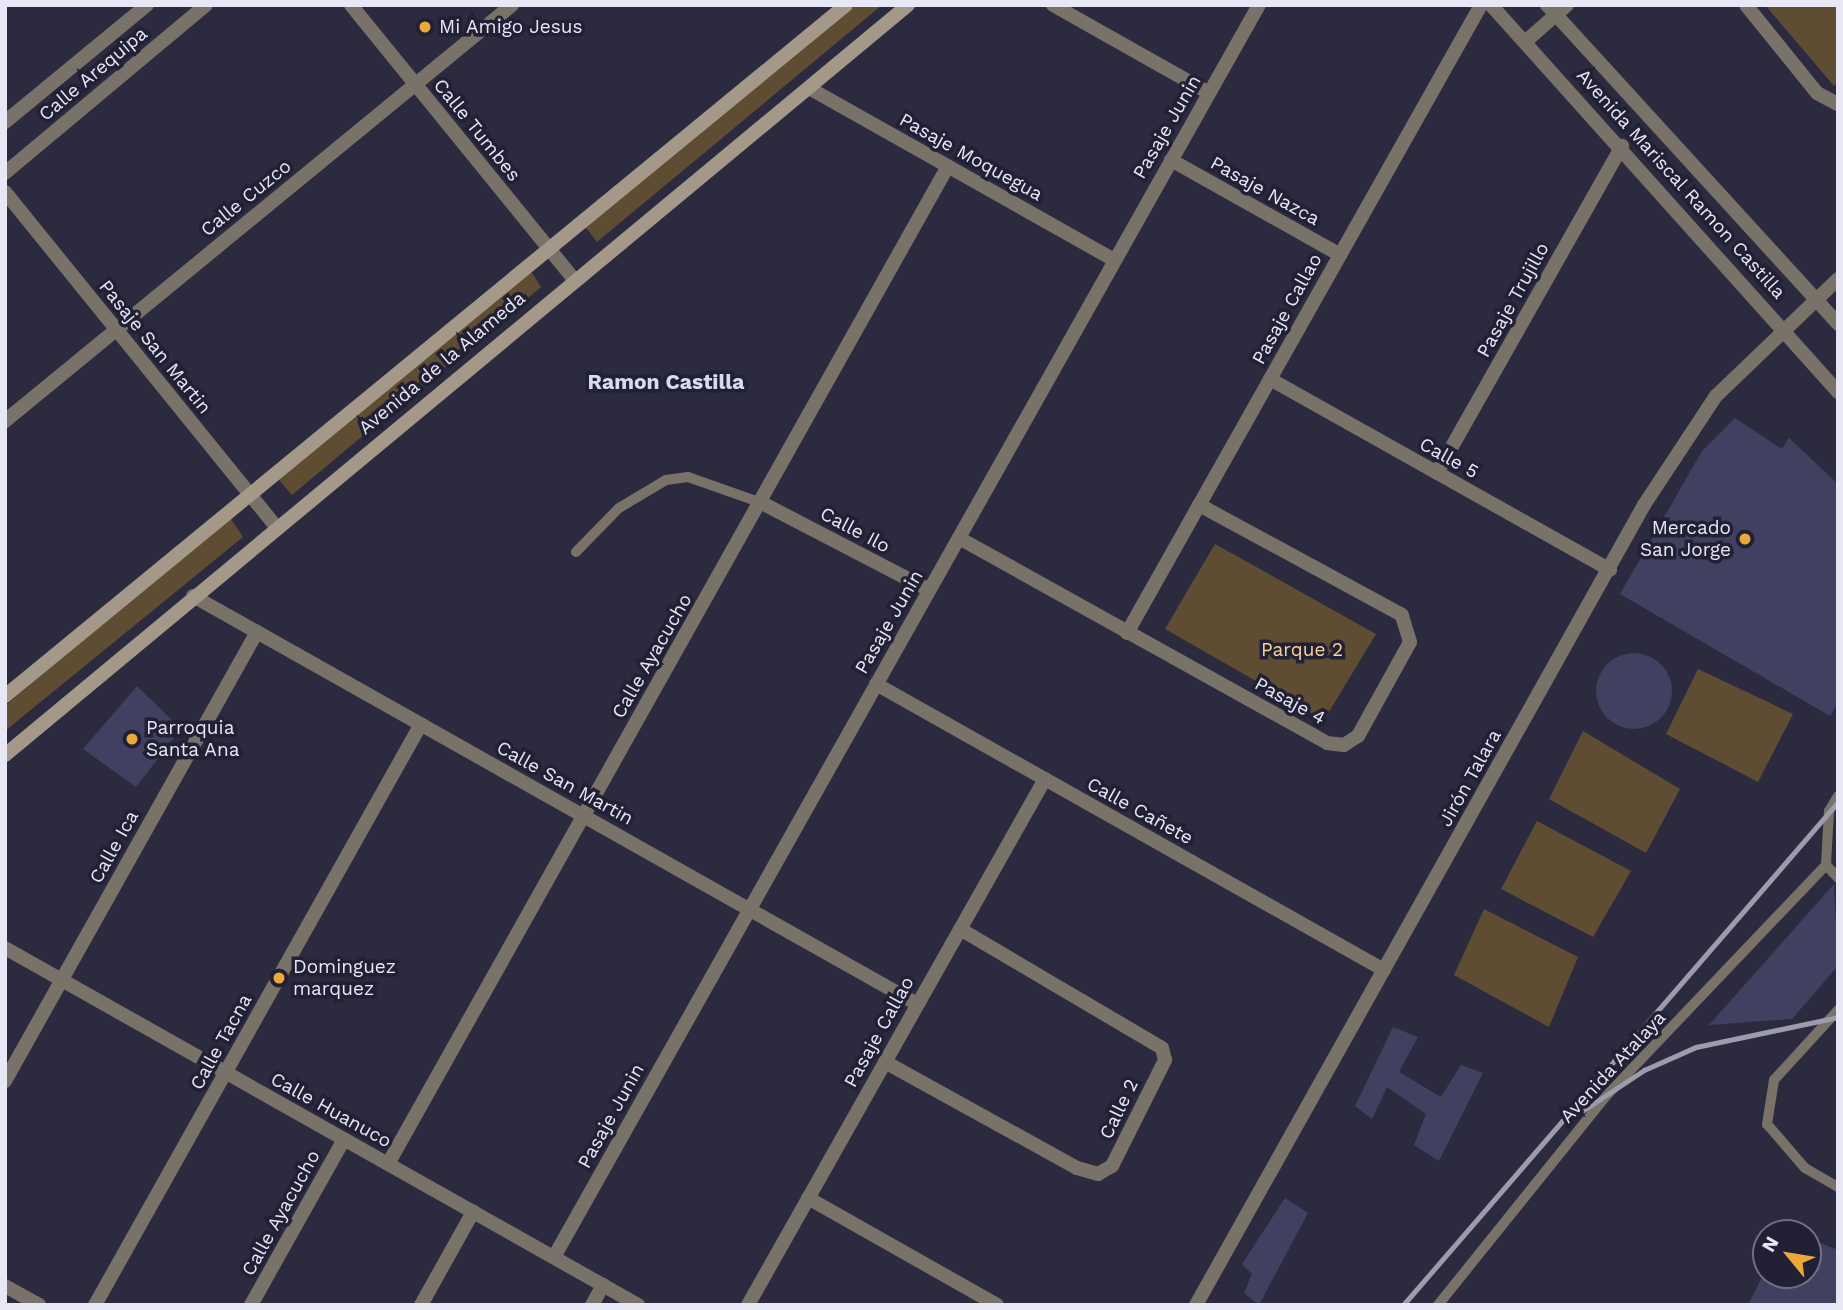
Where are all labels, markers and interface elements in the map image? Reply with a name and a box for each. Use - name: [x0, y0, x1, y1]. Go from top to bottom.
- place label: Mi Amigo Jesus: [439, 16, 584, 38]
- marker: Mi Amigo Jesus: [417, 19, 433, 35]
- street label: Calle Arequipa: [34, 22, 152, 126]
- street label: Avenida Mariscal Ramon Castilla: [1571, 64, 1791, 304]
- street label: Pasaje Junin: [1128, 71, 1206, 183]
- street label: Calle Tumbes: [429, 74, 525, 186]
- street label: Pasaje Moquegua: [895, 108, 1047, 206]
- street label: Pasaje Nazca: [1206, 152, 1324, 230]
- street label: Calle Cuzco: [196, 155, 296, 241]
- street label: Pasaje Trujillo: [1472, 238, 1554, 362]
- street label: Pasaje Callao: [1247, 250, 1327, 368]
- street label: Pasaje San Martin: [94, 276, 216, 418]
- street label: Avenida de la Alameda: [353, 286, 531, 440]
- district label: Ramon Castilla: [588, 369, 744, 395]
- street label: Calle 5: [1416, 433, 1482, 483]
- street label: Calle Ilo: [816, 502, 894, 558]
- place label: Mercado San Jorge: [1640, 517, 1731, 561]
- marker: Mercado San Jorge: [1737, 531, 1753, 547]
- street label: Pasaje Junin: [850, 566, 928, 678]
- street label: Calle Ayacucho: [607, 589, 697, 723]
- park label: Parque 2: [1261, 639, 1343, 661]
- street label: Pasaje 4: [1251, 672, 1329, 730]
- place label: Parroquia Santa Ana: [146, 717, 241, 761]
- street label: Jirón Talara: [1434, 725, 1506, 831]
- marker: Parroquia Santa Ana: [124, 731, 140, 747]
- street label: Calle San Martin: [493, 736, 637, 830]
- street label: Calle Cañete: [1083, 772, 1197, 850]
- street label: Calle Ica: [85, 807, 143, 887]
- place label: Dominguez marquez: [293, 956, 396, 1000]
- marker: Dominguez marquez: [271, 970, 287, 986]
- street label: Pasaje Callao: [839, 973, 919, 1091]
- street label: Calle Tacna: [185, 990, 257, 1094]
- street label: Avenida Atalaya: [1555, 1006, 1671, 1128]
- street label: Pasaje Junin: [573, 1060, 649, 1172]
- street label: Calle Huanuco: [267, 1067, 395, 1153]
- street label: Calle 2: [1095, 1075, 1143, 1143]
- street label: Calle Ayacucho: [237, 1146, 325, 1280]
- north arrow: [1752, 1219, 1822, 1289]
- text: N: [1757, 1232, 1784, 1256]

